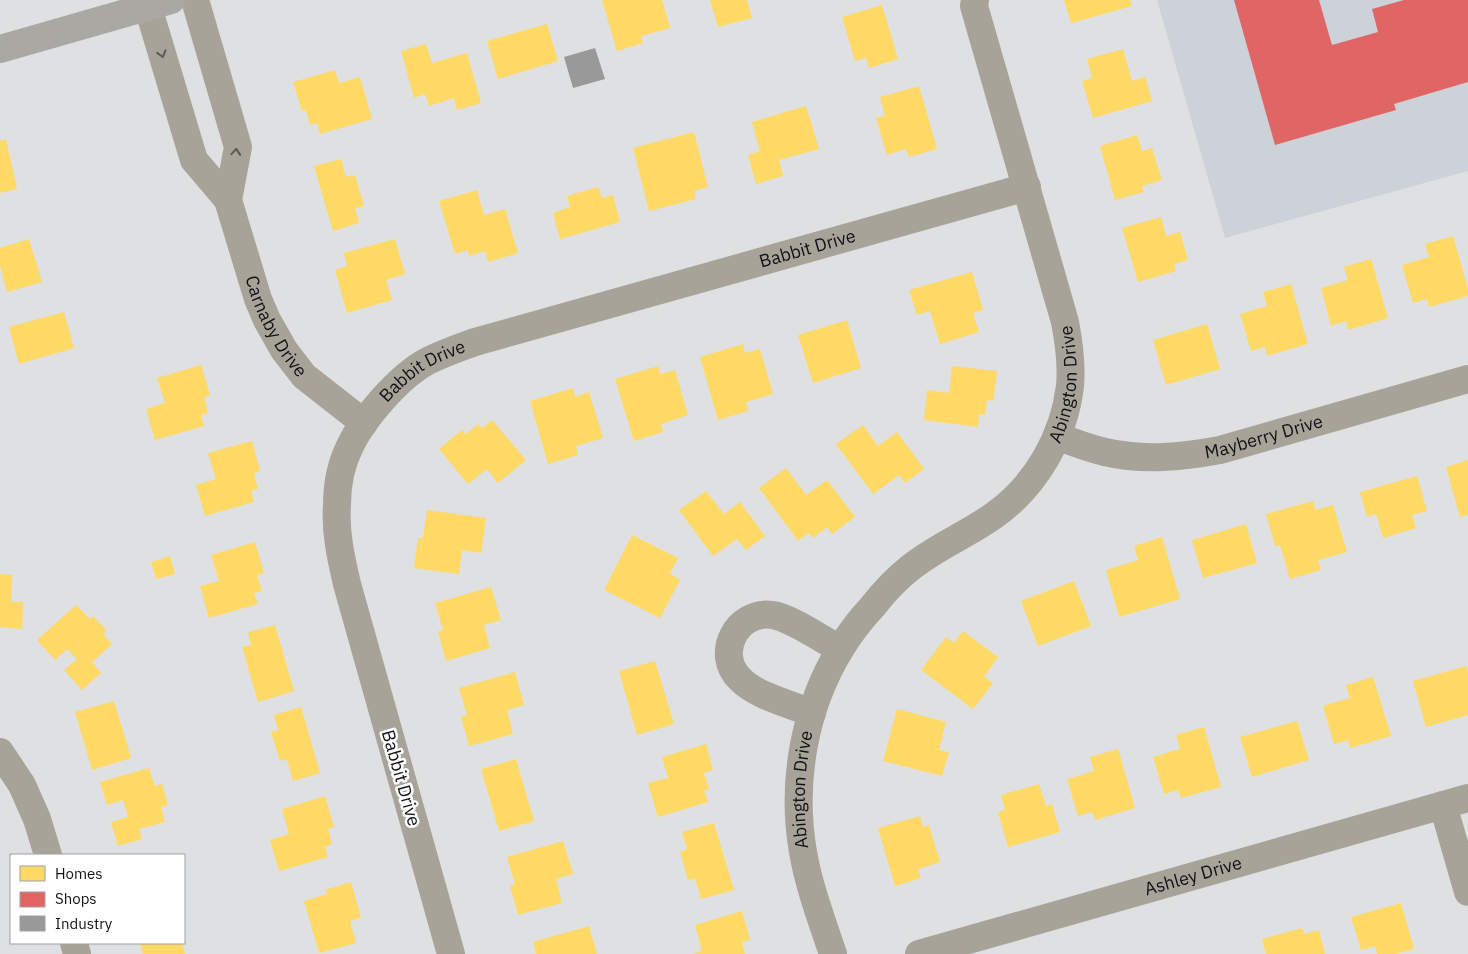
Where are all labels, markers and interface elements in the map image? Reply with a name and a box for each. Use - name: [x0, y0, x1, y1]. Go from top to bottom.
- one-way arrow: [156, 49, 166, 57]
- one-way arrow: [231, 148, 242, 156]
- street label: Babbit Drive: [756, 224, 858, 273]
- street label: Carnaby Drive: [240, 273, 313, 382]
- street label: Abington Drive: [1043, 324, 1082, 446]
- street label: Babbit Drive: [374, 334, 468, 407]
- street label: Mayberry Drive: [1203, 409, 1326, 463]
- street label: Babbit Drive: [377, 727, 426, 829]
- street label: Abington Drive: [787, 728, 818, 851]
- street label: Ashley Drive: [1142, 851, 1244, 900]
- legend: [10, 854, 185, 944]
- text: Homes: [55, 864, 103, 883]
- text: Shops: [55, 889, 97, 908]
- text: Industry: [55, 914, 113, 933]

